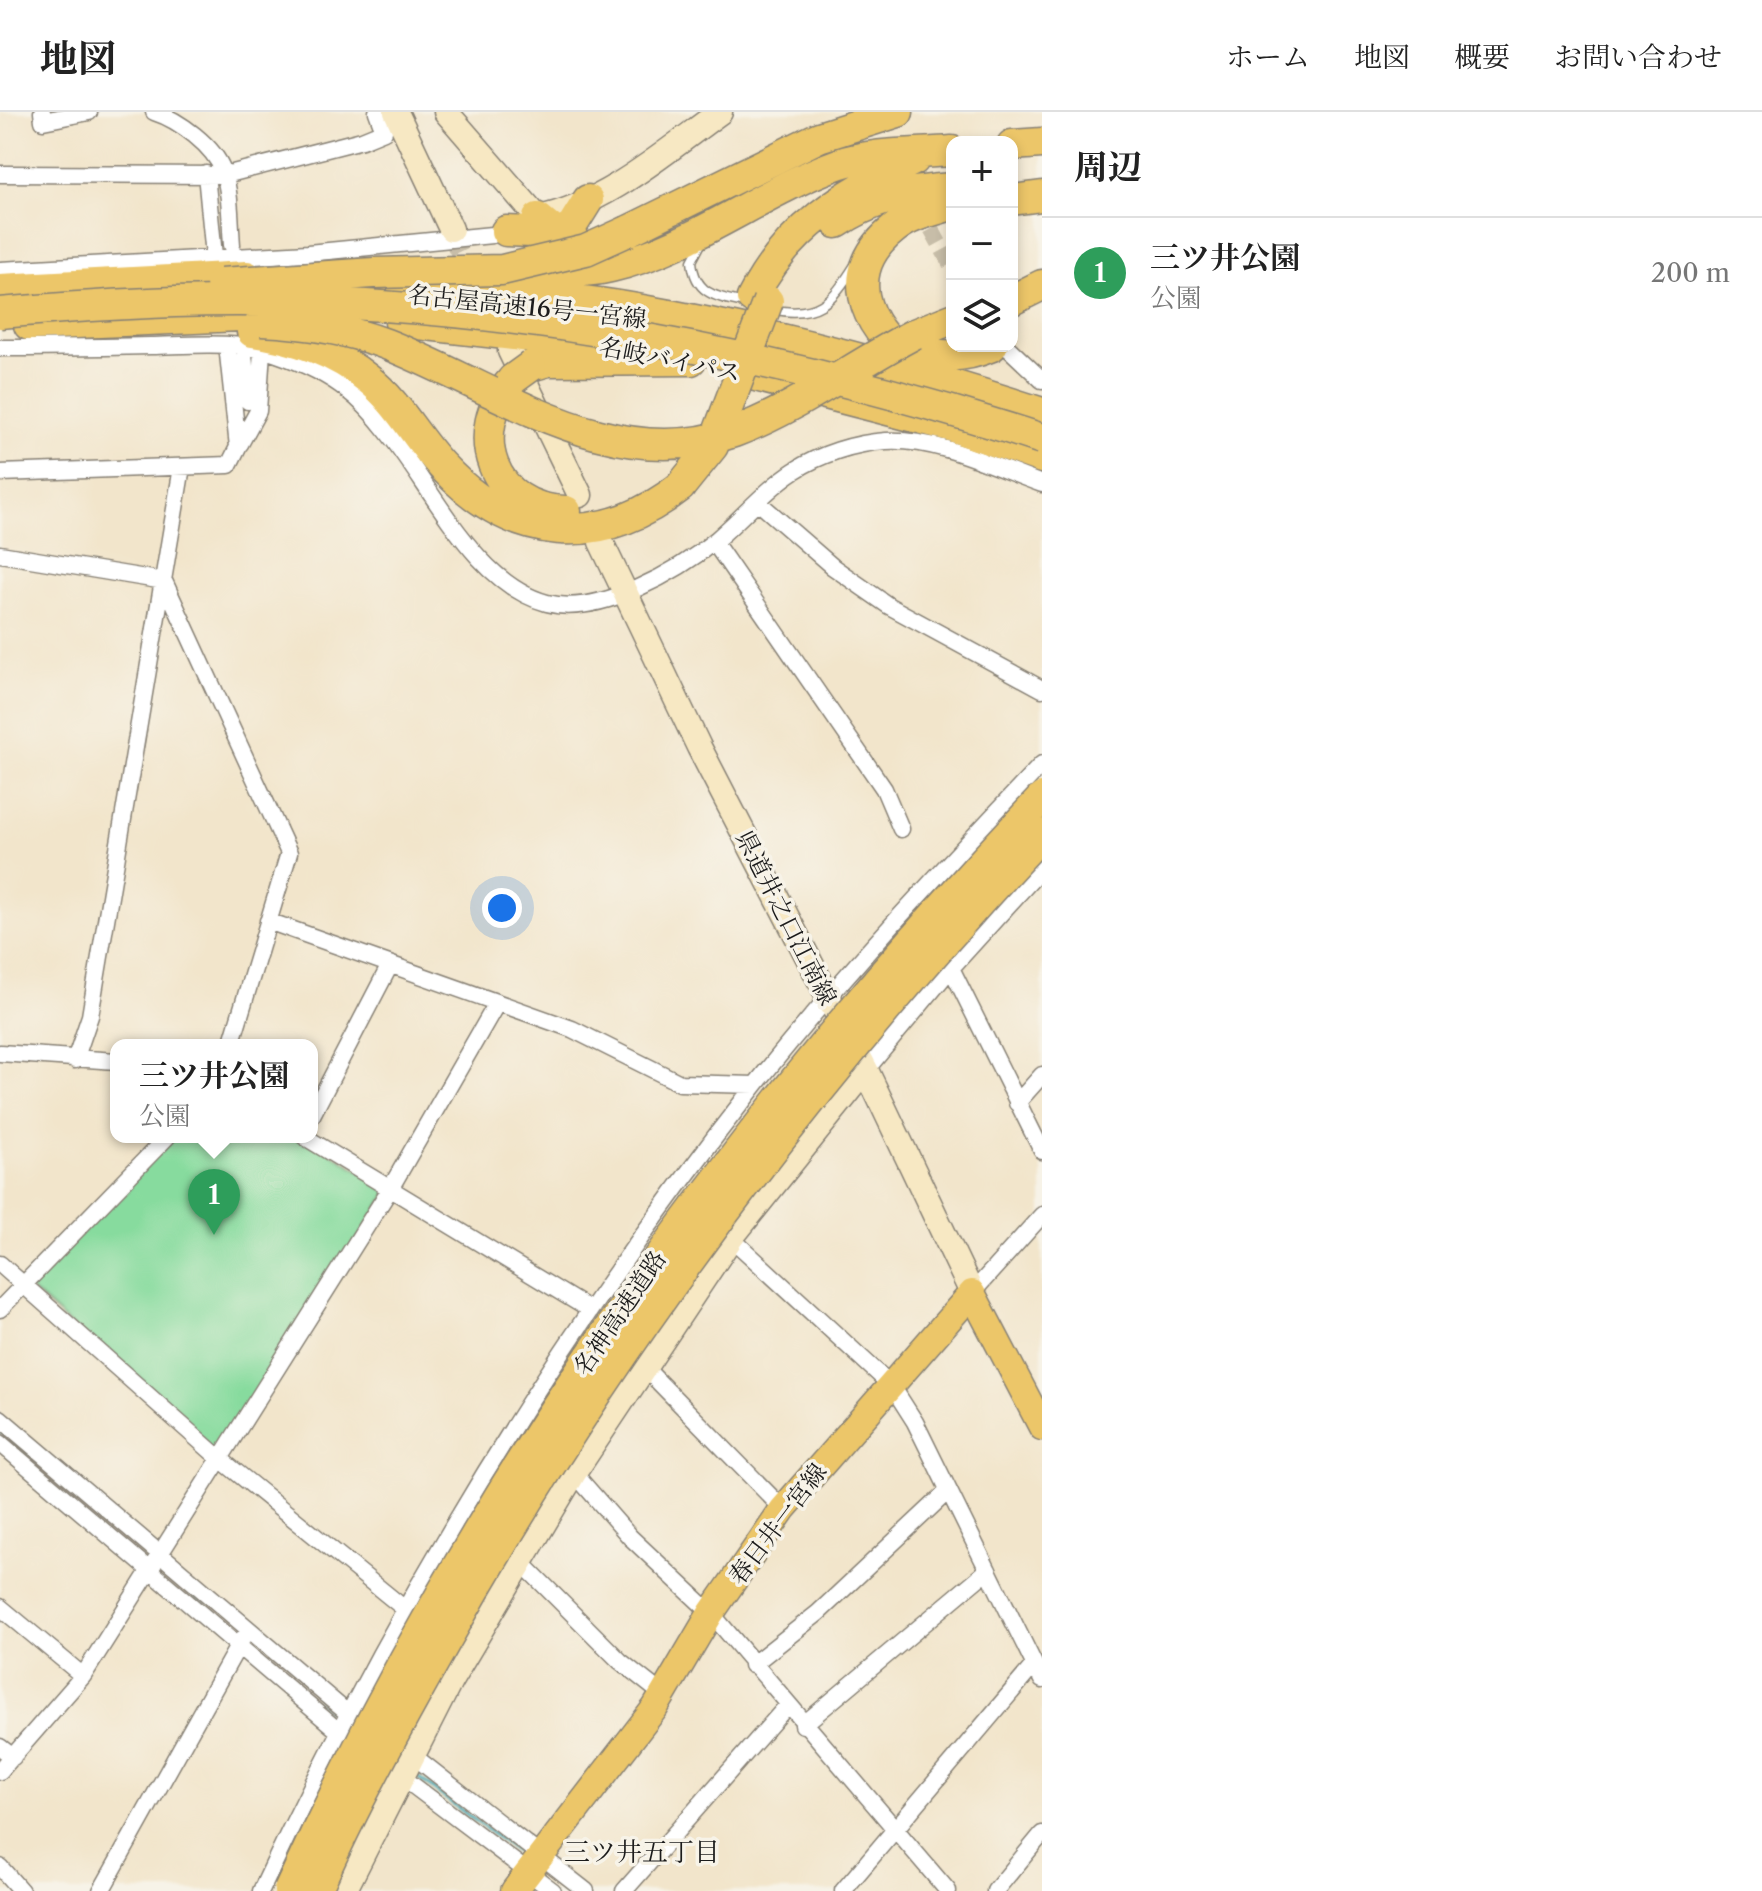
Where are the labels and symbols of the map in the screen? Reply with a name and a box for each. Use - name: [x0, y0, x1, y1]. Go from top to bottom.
- street label: 名古屋高速16号一宮線: [406, 280, 648, 333]
- street label: 名岐バイパス: [597, 332, 743, 387]
- street label: 県道井之口江南線: [730, 826, 843, 1010]
- your location: [482, 888, 522, 928]
- pin: 1: [188, 1169, 240, 1235]
- street label: 名神高速道路: [567, 1245, 672, 1381]
- street label: 春日井一宮線: [723, 1457, 833, 1590]
- district label: 三ツ井五丁目: [564, 1836, 720, 1868]

